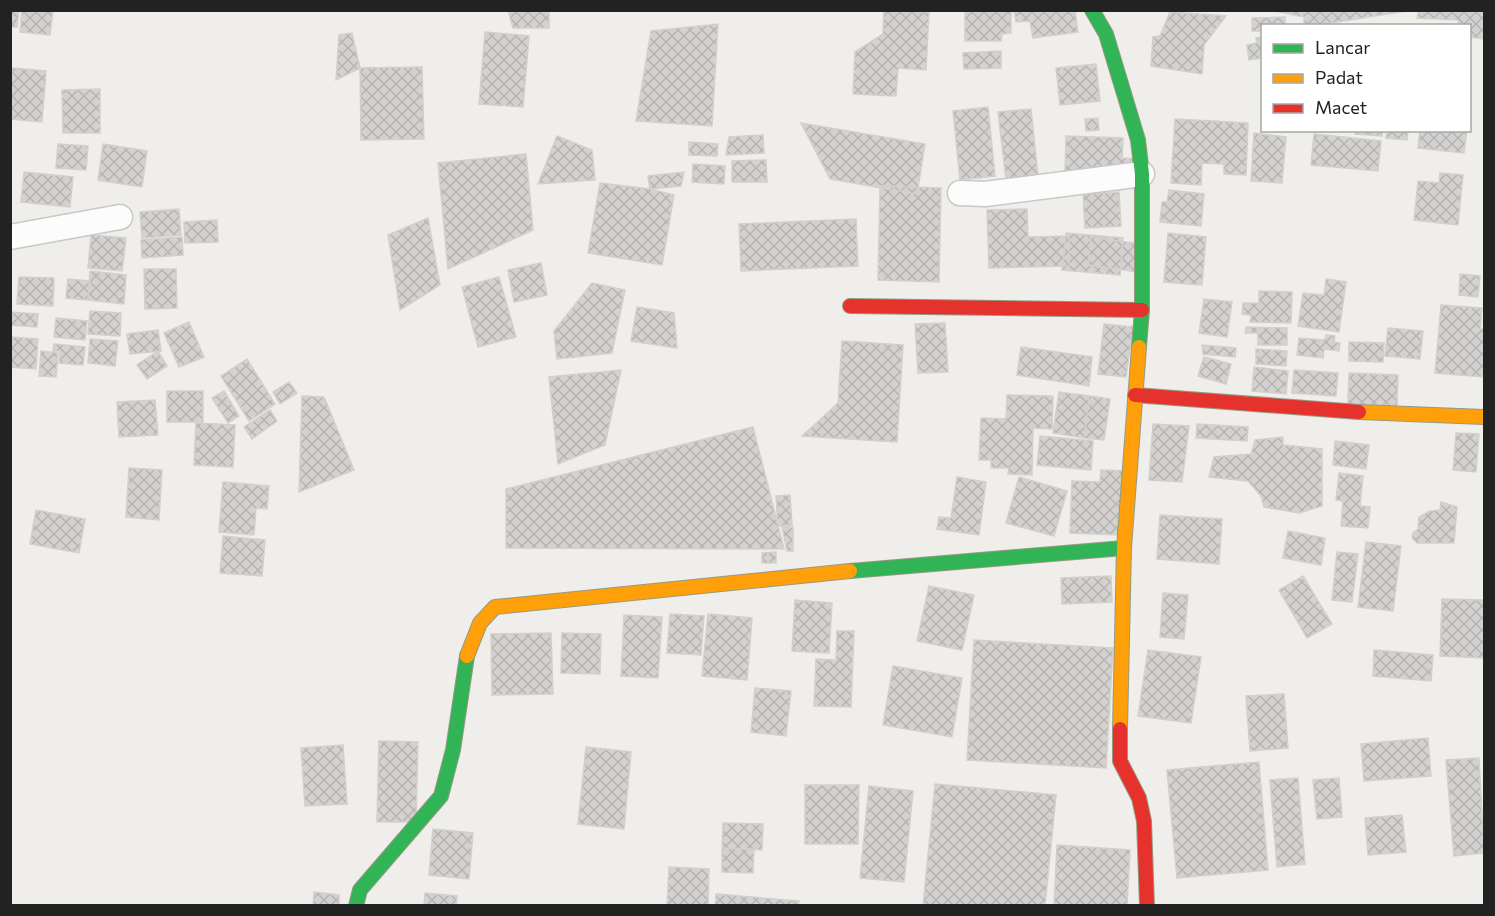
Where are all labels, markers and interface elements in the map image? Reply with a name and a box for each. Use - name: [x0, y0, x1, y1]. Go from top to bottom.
- legend: [1261, 24, 1471, 132]
- text: Lancar: [1315, 36, 1371, 58]
- text: Padat: [1315, 66, 1363, 88]
- text: Macet: [1315, 96, 1367, 118]

